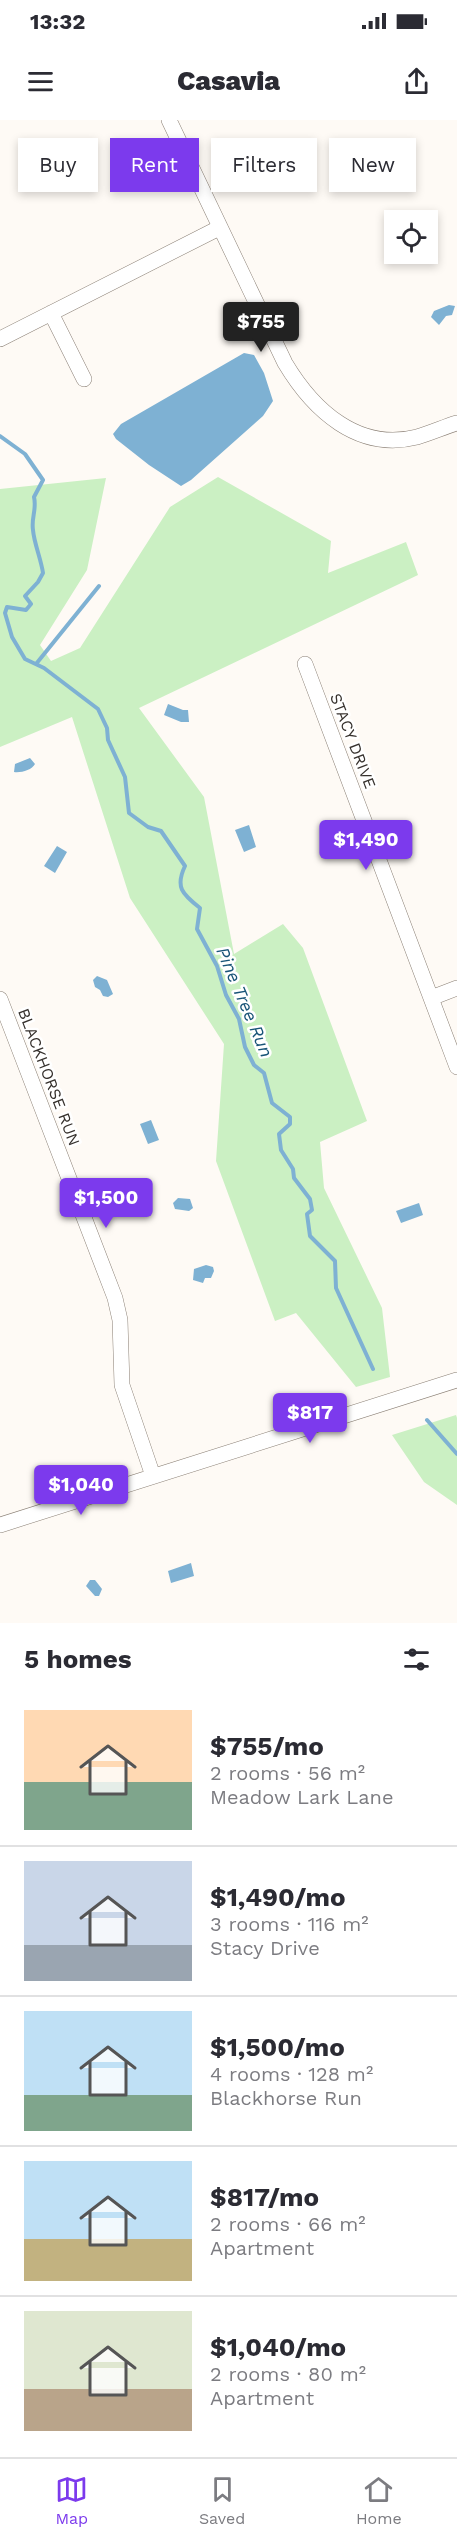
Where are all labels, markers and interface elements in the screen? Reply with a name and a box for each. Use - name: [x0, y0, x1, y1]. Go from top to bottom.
- text: 13:32: [30, 9, 85, 34]
- icon: menu: [24, 65, 57, 98]
- text: Casavia: [177, 65, 280, 97]
- icon: share: [400, 65, 433, 98]
- chip: Buy: [18, 138, 98, 192]
- chip: Rent: [110, 138, 199, 192]
- chip: Filters: [211, 138, 317, 192]
- chip: New: [329, 138, 416, 192]
- map controls: [384, 210, 438, 264]
- button: locate: [384, 210, 438, 264]
- pin: $755: [225, 302, 297, 353]
- text: $755: [237, 309, 285, 333]
- street label: STACY DRIVE: [326, 691, 380, 791]
- pin: $1,490: [317, 820, 415, 871]
- text: $1,490: [333, 827, 399, 851]
- water label: Pine Tree Run: [212, 944, 278, 1060]
- street label: BLACKHORSE RUN: [14, 1006, 84, 1148]
- pin: $1,500: [57, 1178, 155, 1229]
- text: $1,500: [74, 1185, 138, 1209]
- pin: $817: [274, 1393, 346, 1444]
- text: $817: [287, 1400, 333, 1424]
- pin: $1,040: [32, 1465, 130, 1516]
- text: $1,040: [48, 1472, 114, 1496]
- icon: filters: [400, 1643, 433, 1676]
- text: 5 homes: [24, 1644, 132, 1674]
- text: $755/mo: [210, 1731, 324, 1761]
- icon: home: [72, 1734, 144, 1806]
- text: 2 rooms · 56 m²: [210, 1761, 365, 1785]
- text: Meadow Lark Lane: [210, 1785, 393, 1809]
- text: $1,490/mo: [210, 1882, 346, 1912]
- icon: home: [72, 1885, 144, 1957]
- text: 3 rooms · 116 m²: [210, 1912, 369, 1936]
- text: Stacy Drive: [210, 1936, 320, 1960]
- text: $1,500/mo: [210, 2032, 345, 2062]
- icon: home: [72, 2035, 144, 2107]
- text: 4 rooms · 128 m²: [210, 2062, 373, 2086]
- text: Blackhorse Run: [210, 2086, 362, 2110]
- text: $817/mo: [210, 2182, 319, 2212]
- icon: home: [72, 2185, 144, 2257]
- text: 2 rooms · 66 m²: [210, 2212, 366, 2236]
- text: Apartment: [210, 2236, 314, 2260]
- text: $1,040/mo: [210, 2332, 346, 2362]
- icon: home: [72, 2335, 144, 2407]
- text: 2 rooms · 80 m²: [210, 2362, 366, 2386]
- text: Apartment: [210, 2386, 314, 2410]
- tab: Map: [55, 2473, 88, 2528]
- tab: Saved: [199, 2473, 245, 2528]
- tab: Home: [356, 2473, 402, 2528]

